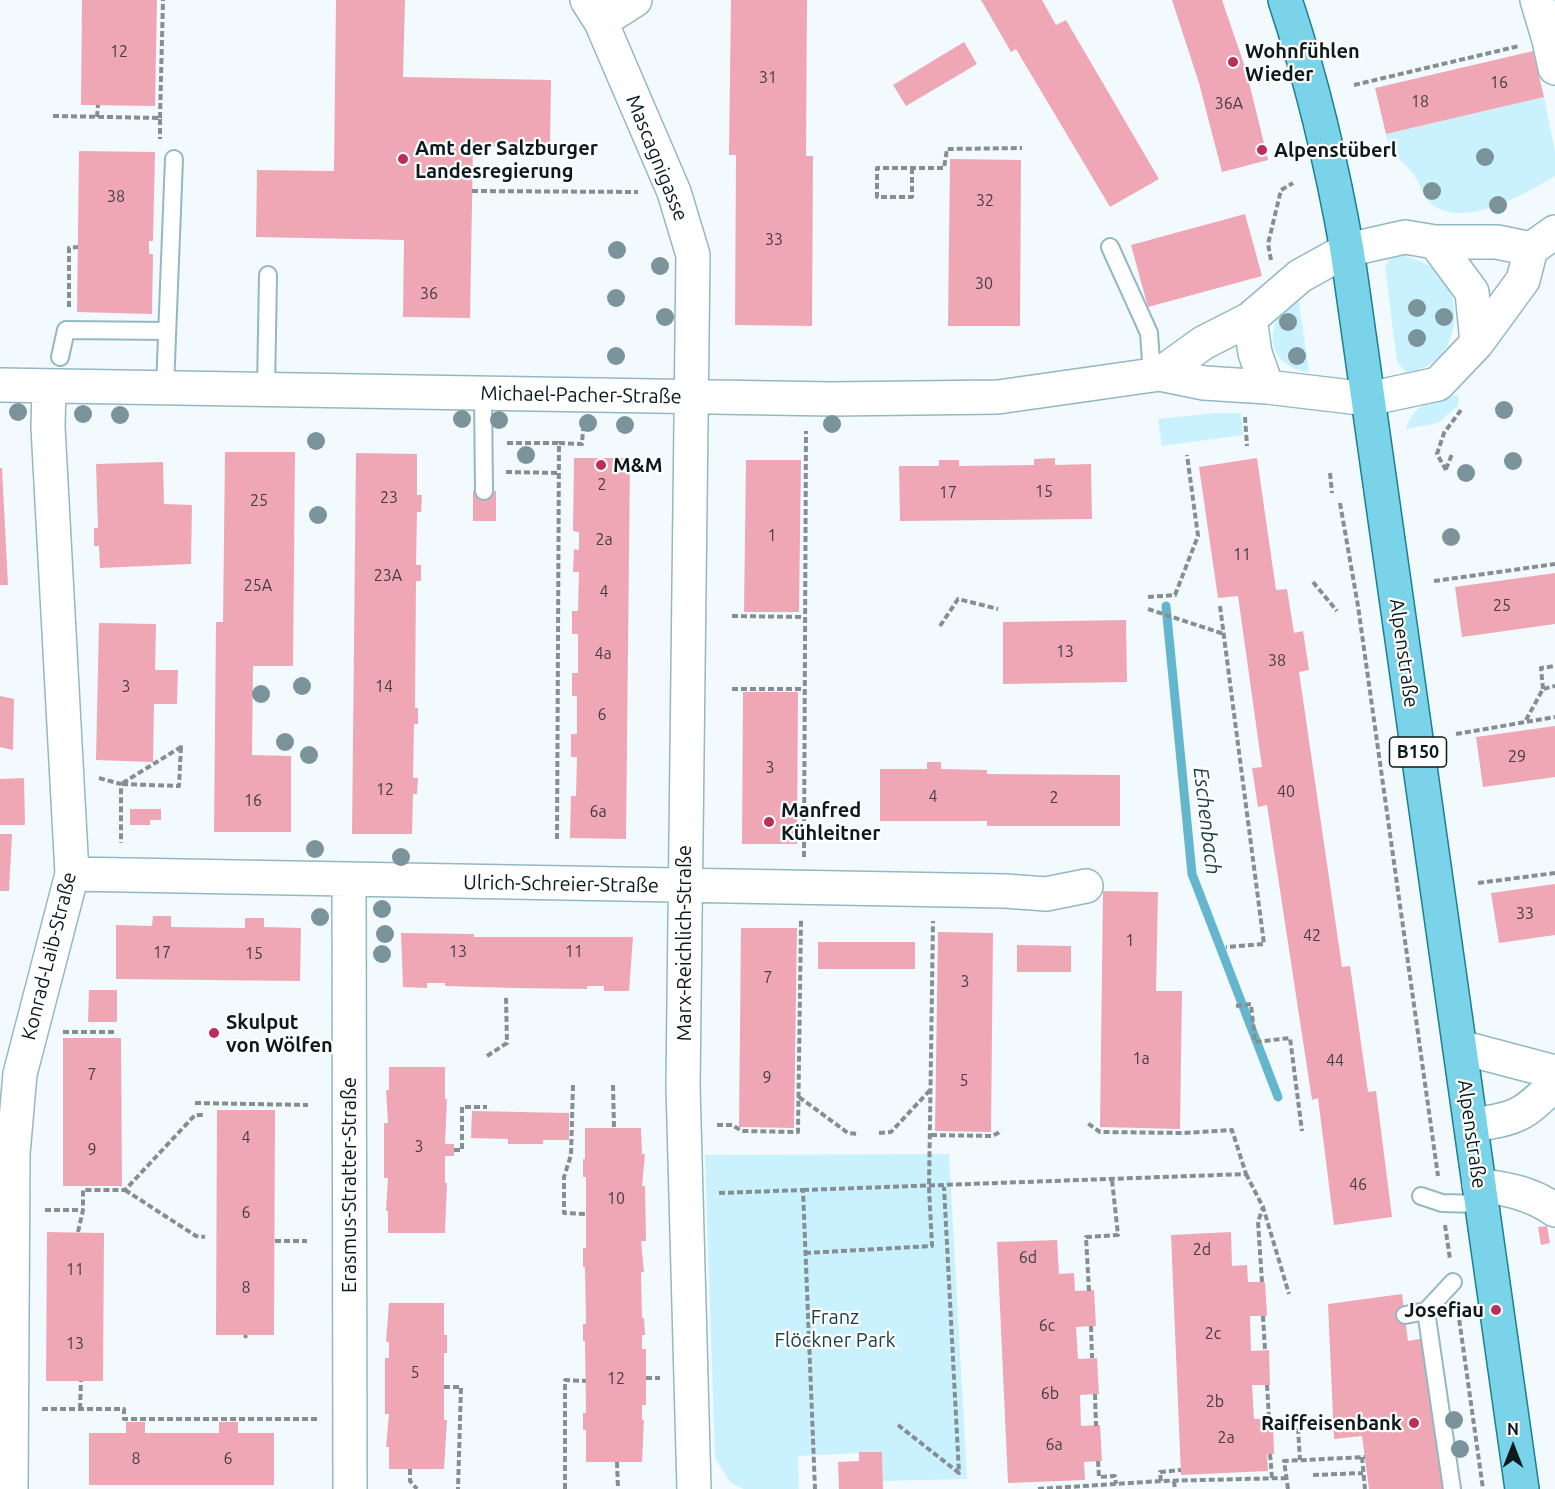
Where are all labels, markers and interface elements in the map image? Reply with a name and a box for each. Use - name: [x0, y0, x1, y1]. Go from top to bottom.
- place label: Wohnfühlen Wieder: [1245, 39, 1360, 86]
- house number: 12: [110, 42, 128, 62]
- marker: Wohnfühlen Wieder: [1226, 55, 1240, 69]
- house number: 31: [759, 68, 777, 88]
- house number: 16: [1490, 73, 1508, 93]
- street label: Mascagnigasse: [621, 91, 693, 225]
- house number: 18: [1411, 92, 1429, 112]
- house number: 36A: [1215, 94, 1243, 114]
- place label: Amt der Salzburger Landesregierung: [415, 136, 598, 183]
- place label: Alpenstüberl: [1274, 138, 1397, 162]
- marker: Alpenstüberl: [1255, 143, 1269, 157]
- marker: Amt der Salzburger Landesregierung: [396, 152, 410, 166]
- house number: 38: [107, 187, 125, 207]
- house number: 32: [976, 191, 994, 211]
- house number: 33: [765, 230, 783, 250]
- house number: 30: [975, 274, 993, 294]
- house number: 36: [420, 284, 438, 304]
- street label: Michael-Pacher-Straße: [480, 381, 682, 409]
- place label: M&M: [613, 453, 662, 477]
- marker: M&M: [594, 458, 608, 472]
- house number: 2: [597, 475, 607, 495]
- house number: 15: [1035, 482, 1053, 502]
- house number: 17: [939, 483, 957, 503]
- house number: 23: [380, 488, 398, 508]
- house number: 25: [250, 491, 268, 511]
- house number: 1: [767, 526, 777, 546]
- house number: 2a: [595, 530, 613, 550]
- house number: 11: [1233, 545, 1251, 565]
- house number: 23A: [374, 566, 402, 586]
- house number: 25A: [244, 576, 272, 596]
- house number: 4: [599, 582, 609, 602]
- house number: 25: [1493, 596, 1511, 616]
- street label: Alpenstraße: [1384, 597, 1424, 709]
- house number: 13: [1056, 642, 1074, 662]
- house number: 4a: [594, 644, 612, 664]
- house number: 38: [1268, 651, 1286, 671]
- house number: 3: [121, 677, 131, 697]
- house number: 14: [375, 677, 393, 697]
- house number: 6: [597, 705, 607, 725]
- road number: B150: [1390, 737, 1446, 767]
- house number: 29: [1508, 747, 1526, 767]
- house number: 3: [765, 758, 775, 778]
- water label: Eschenbach: [1188, 766, 1226, 876]
- house number: 12: [376, 780, 394, 800]
- house number: 40: [1277, 782, 1295, 802]
- house number: 4: [928, 787, 938, 807]
- house number: 2: [1049, 788, 1059, 808]
- house number: 16: [244, 791, 262, 811]
- place label: Manfred Kühleitner: [781, 798, 880, 845]
- house number: 6a: [589, 802, 607, 822]
- marker: Manfred Kühleitner: [762, 815, 776, 829]
- street label: Marx-Reichlich-Straße: [672, 845, 696, 1041]
- street label: Konrad-Laib-Straße: [16, 869, 82, 1043]
- street label: Ulrich-Schreier-Straße: [463, 870, 659, 898]
- house number: 33: [1516, 904, 1534, 924]
- house number: 42: [1303, 926, 1321, 946]
- house number: 1: [1125, 931, 1135, 951]
- house number: 13: [449, 942, 467, 962]
- house number: 11: [565, 942, 583, 962]
- house number: 17: [153, 943, 171, 963]
- house number: 15: [245, 944, 263, 964]
- house number: 7: [763, 968, 773, 988]
- house number: 3: [960, 972, 970, 992]
- place label: Skulput von Wölfen: [226, 1010, 333, 1057]
- marker: Skulput von Wölfen: [207, 1026, 221, 1040]
- house number: 1a: [1132, 1049, 1150, 1069]
- house number: 44: [1326, 1051, 1344, 1071]
- house number: 7: [87, 1065, 97, 1085]
- house number: 9: [762, 1068, 772, 1088]
- house number: 5: [959, 1071, 969, 1091]
- street label: Erasmus-Stratter-Straße: [337, 1077, 361, 1293]
- street label: Alpenstraße: [1452, 1078, 1492, 1190]
- house number: 4: [241, 1128, 251, 1148]
- house number: 3: [414, 1137, 424, 1157]
- house number: 9: [87, 1140, 97, 1160]
- house number: 46: [1349, 1175, 1367, 1195]
- house number: 10: [607, 1189, 625, 1209]
- house number: 6: [241, 1203, 251, 1223]
- house number: 2d: [1193, 1240, 1211, 1260]
- house number: 6d: [1019, 1248, 1037, 1268]
- house number: 11: [66, 1260, 84, 1280]
- house number: 8: [241, 1278, 251, 1298]
- place label: Josefiau: [1404, 1298, 1484, 1322]
- marker: Josefiau: [1489, 1303, 1503, 1317]
- park label: Franz Flöckner Park: [774, 1305, 896, 1352]
- house number: 6c: [1039, 1316, 1055, 1336]
- house number: 2c: [1205, 1324, 1221, 1344]
- house number: 13: [66, 1334, 84, 1354]
- house number: 5: [410, 1363, 420, 1383]
- house number: 12: [607, 1369, 625, 1389]
- house number: 6b: [1041, 1384, 1059, 1404]
- house number: 2b: [1206, 1392, 1224, 1412]
- place label: Raiffeisenbank: [1261, 1411, 1402, 1435]
- marker: Raiffeisenbank: [1407, 1416, 1421, 1430]
- north arrow: [1483, 1417, 1543, 1477]
- text: N: [1507, 1420, 1519, 1438]
- house number: 2a: [1217, 1428, 1235, 1448]
- house number: 6a: [1045, 1435, 1063, 1455]
- house number: 8: [131, 1449, 141, 1469]
- house number: 6: [223, 1449, 233, 1469]

